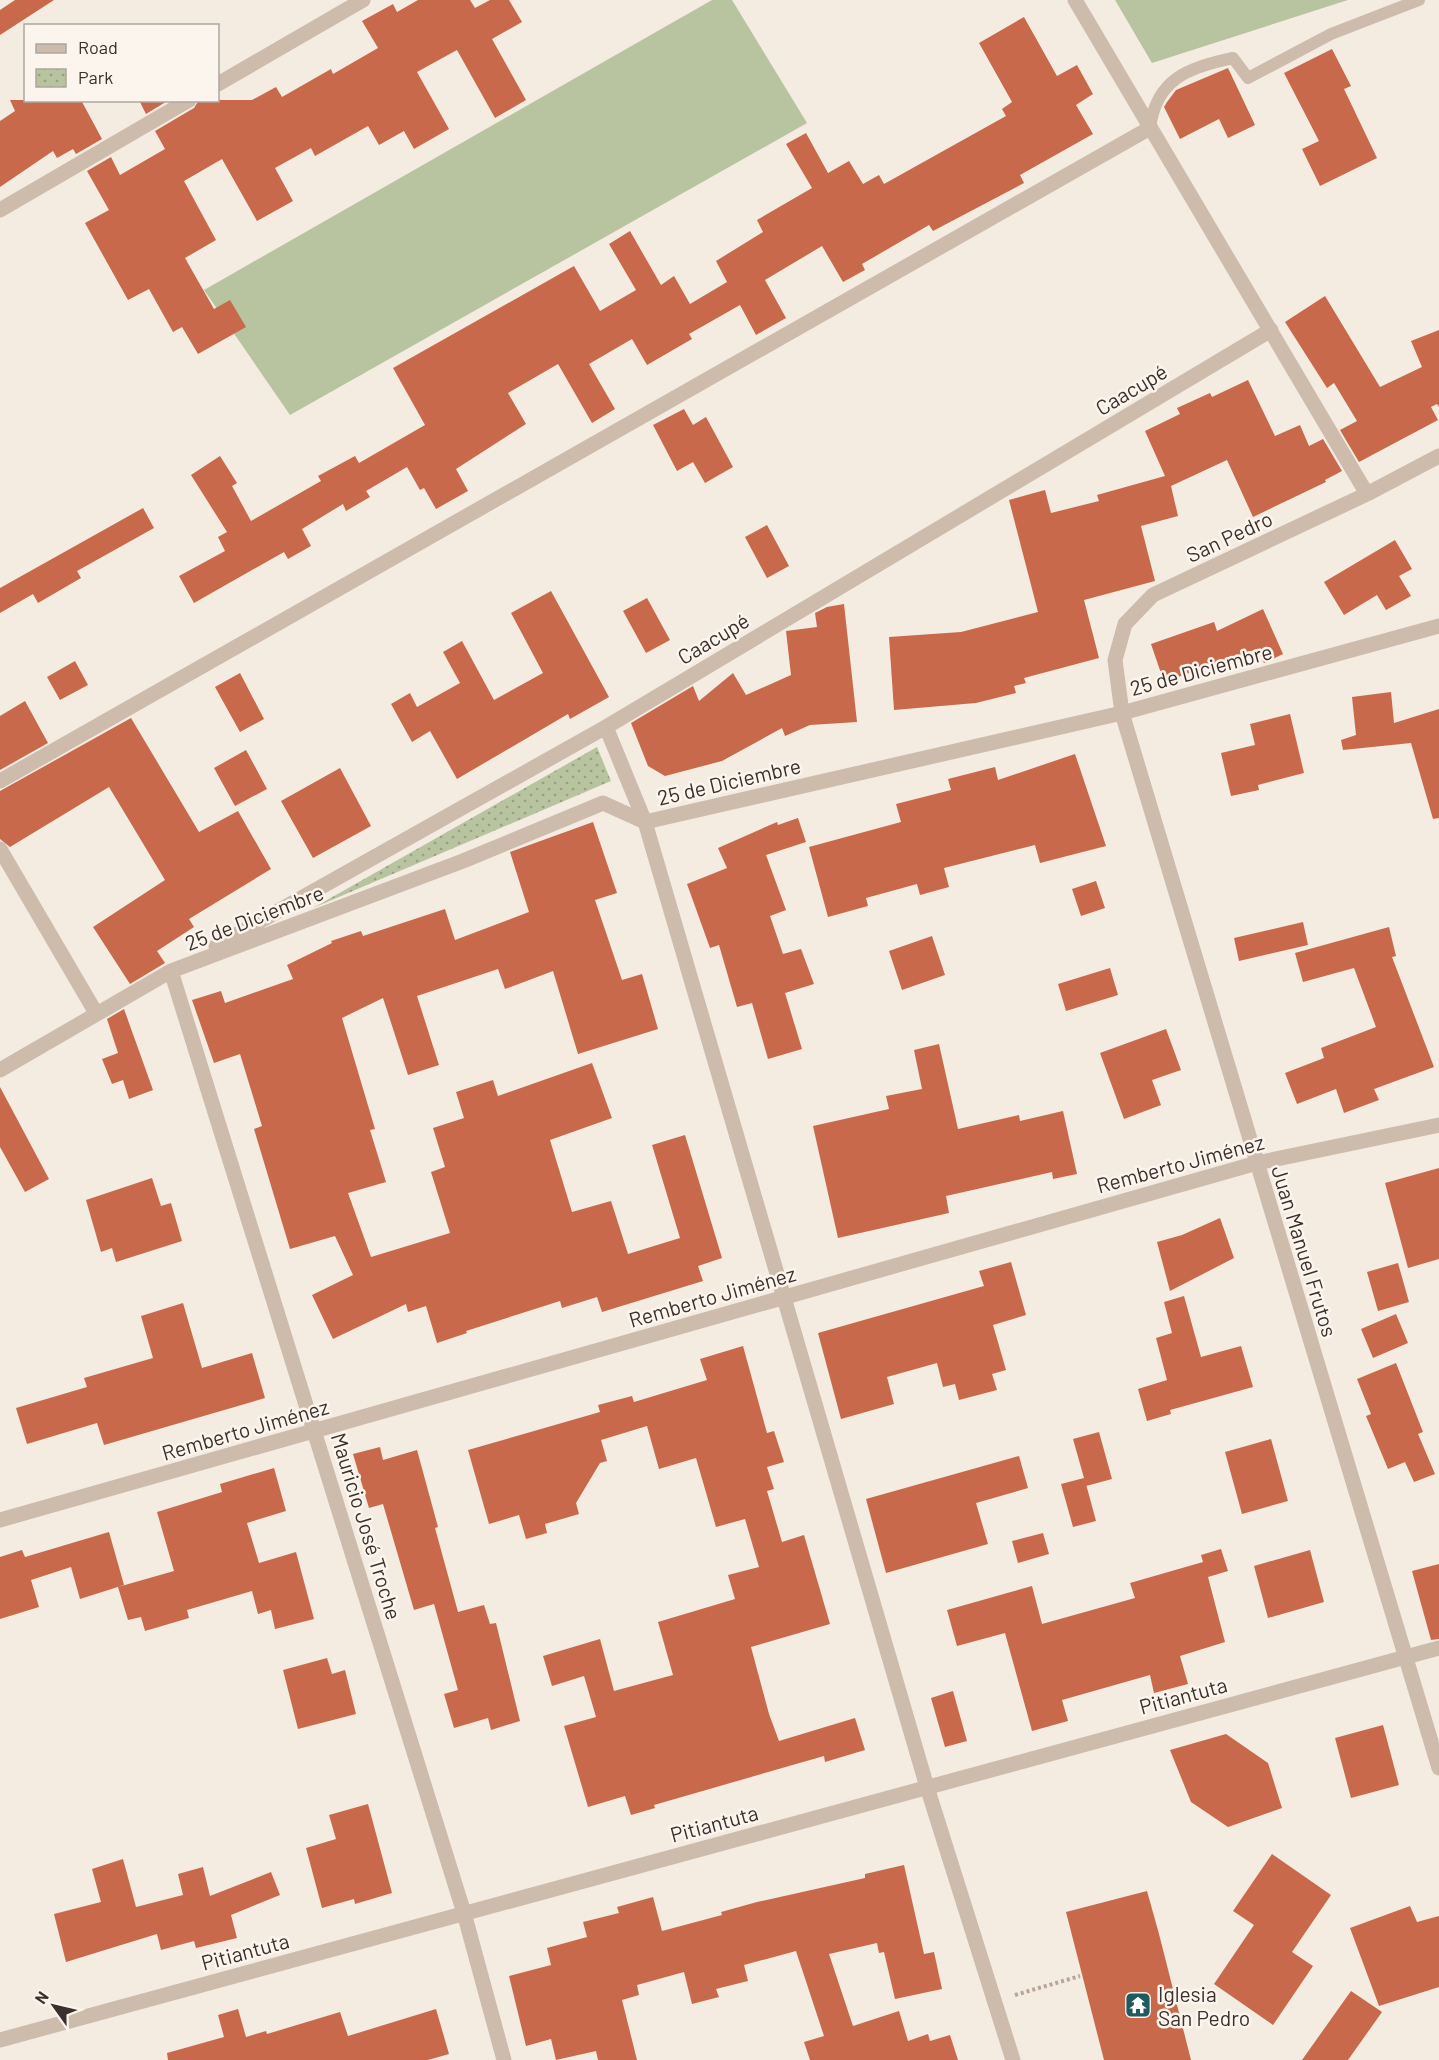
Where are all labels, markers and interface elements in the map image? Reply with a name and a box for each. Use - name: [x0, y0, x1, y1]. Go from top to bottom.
- legend: [24, 24, 219, 102]
- text: Road: [78, 36, 118, 58]
- text: Park: [78, 66, 113, 88]
- street label: Caacupé: [1091, 358, 1171, 420]
- street label: San Pedro: [1182, 505, 1276, 567]
- street label: Caacupé: [673, 607, 753, 669]
- street label: 25 de Diciembre: [1127, 638, 1275, 700]
- street label: 25 de Diciembre: [655, 752, 803, 810]
- street label: 25 de Diciembre: [181, 879, 327, 955]
- street label: Remberto Jiménez: [1094, 1129, 1266, 1197]
- street label: Juan Manuel Frutos: [1267, 1162, 1343, 1340]
- street label: Remberto Jiménez: [626, 1260, 798, 1332]
- street label: Remberto Jiménez: [159, 1393, 331, 1465]
- street label: Mauricio José Troche: [327, 1430, 407, 1622]
- street label: Pitiantuta: [1136, 1671, 1230, 1719]
- street label: Pitiantuta: [667, 1799, 761, 1847]
- street label: Pitiantuta: [198, 1927, 292, 1975]
- north arrow: [24, 1976, 84, 2036]
- place label: Iglesia San Pedro: [1158, 1981, 1250, 2030]
- text: N: [30, 1988, 52, 2007]
- temple icon: Iglesia San Pedro: [1123, 1990, 1153, 2020]

